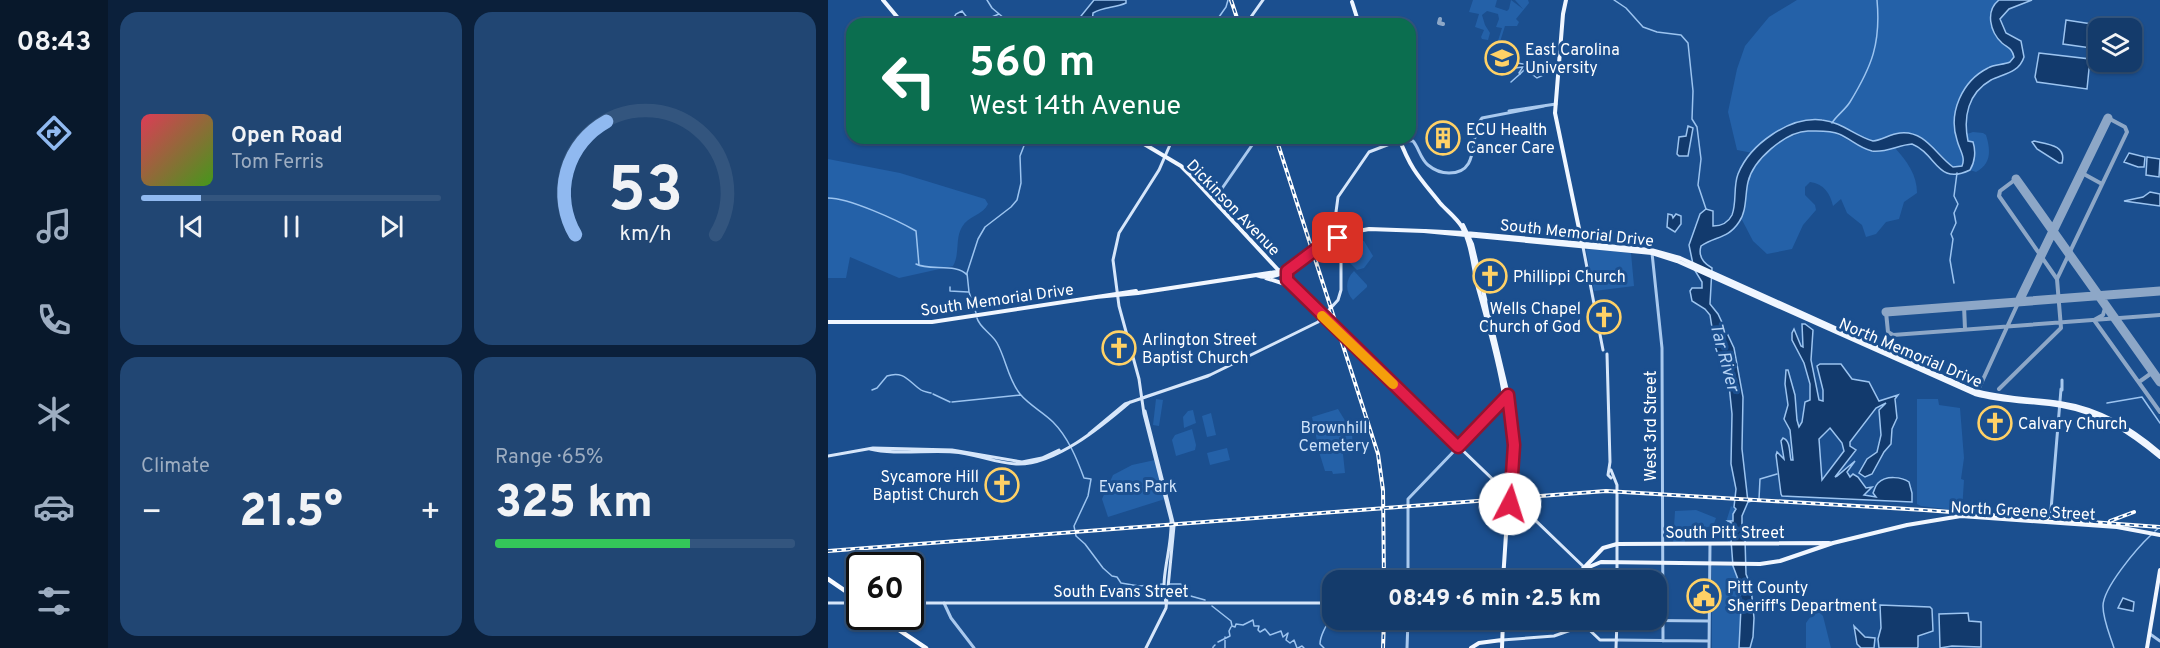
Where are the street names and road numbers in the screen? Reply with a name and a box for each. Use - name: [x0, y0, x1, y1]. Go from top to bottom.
- street label: Dickinson Avenue: [1181, 156, 1284, 261]
- street label: South Memorial Drive: [1499, 216, 1655, 252]
- street label: South Memorial Drive: [919, 280, 1075, 322]
- street label: North Memorial Drive: [1835, 315, 1985, 393]
- street label: West 3rd Street: [1642, 371, 1662, 482]
- street label: North Greene Street: [1950, 498, 2096, 526]
- street label: South Pitt Street: [1665, 524, 1785, 544]
- street label: South Evans Street: [1053, 583, 1189, 603]

